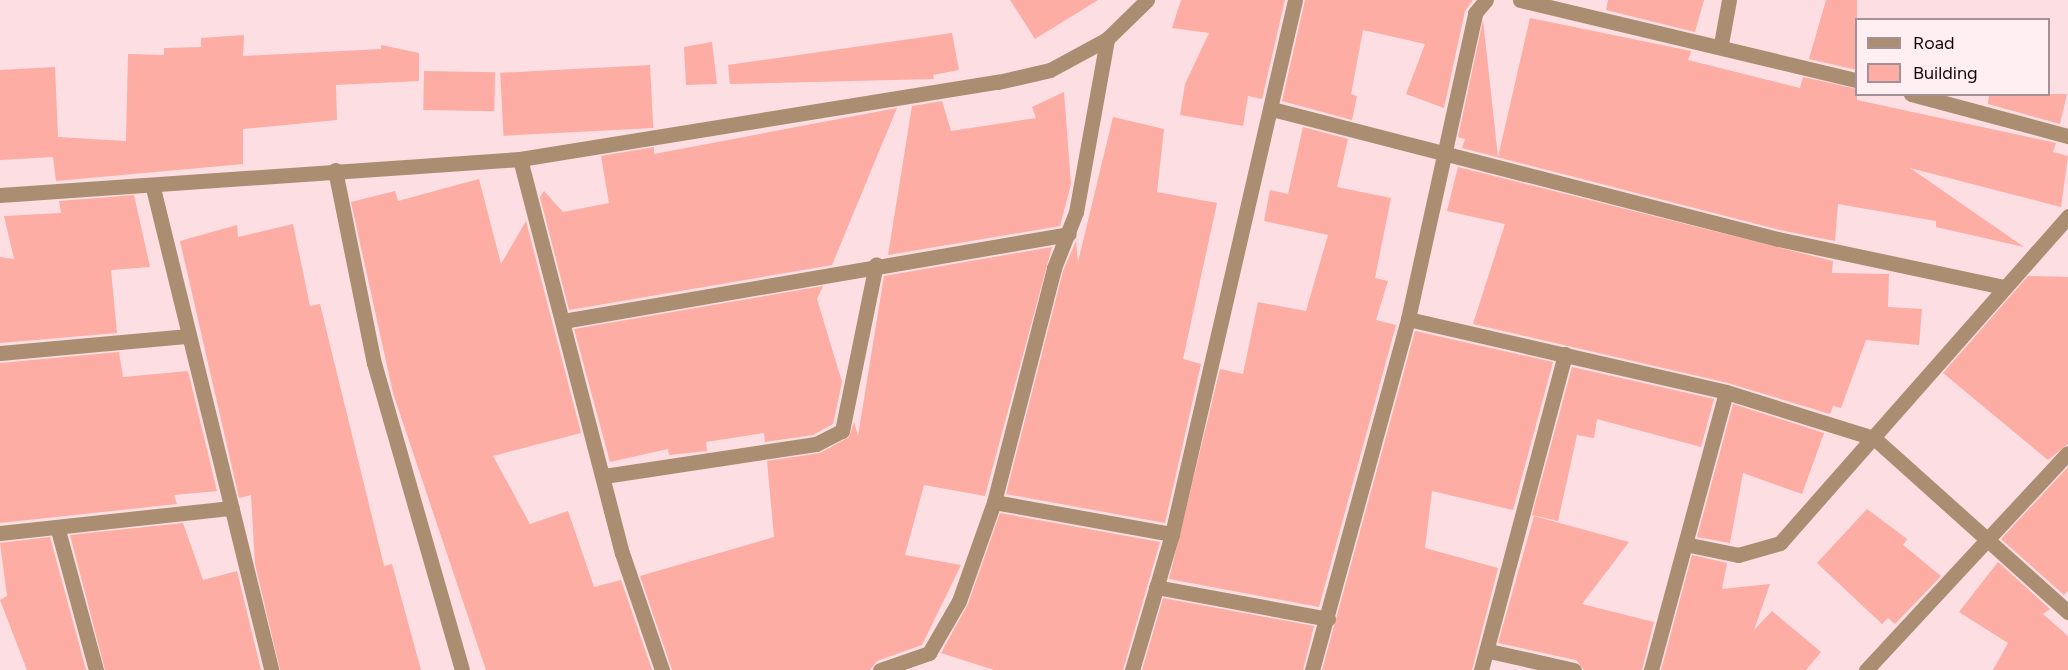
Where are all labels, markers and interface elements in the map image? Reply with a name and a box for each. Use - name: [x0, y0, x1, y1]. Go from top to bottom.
- legend: [1855, 18, 2050, 96]
- text: Road: [1913, 32, 1954, 54]
- text: Building: [1913, 62, 1978, 84]

